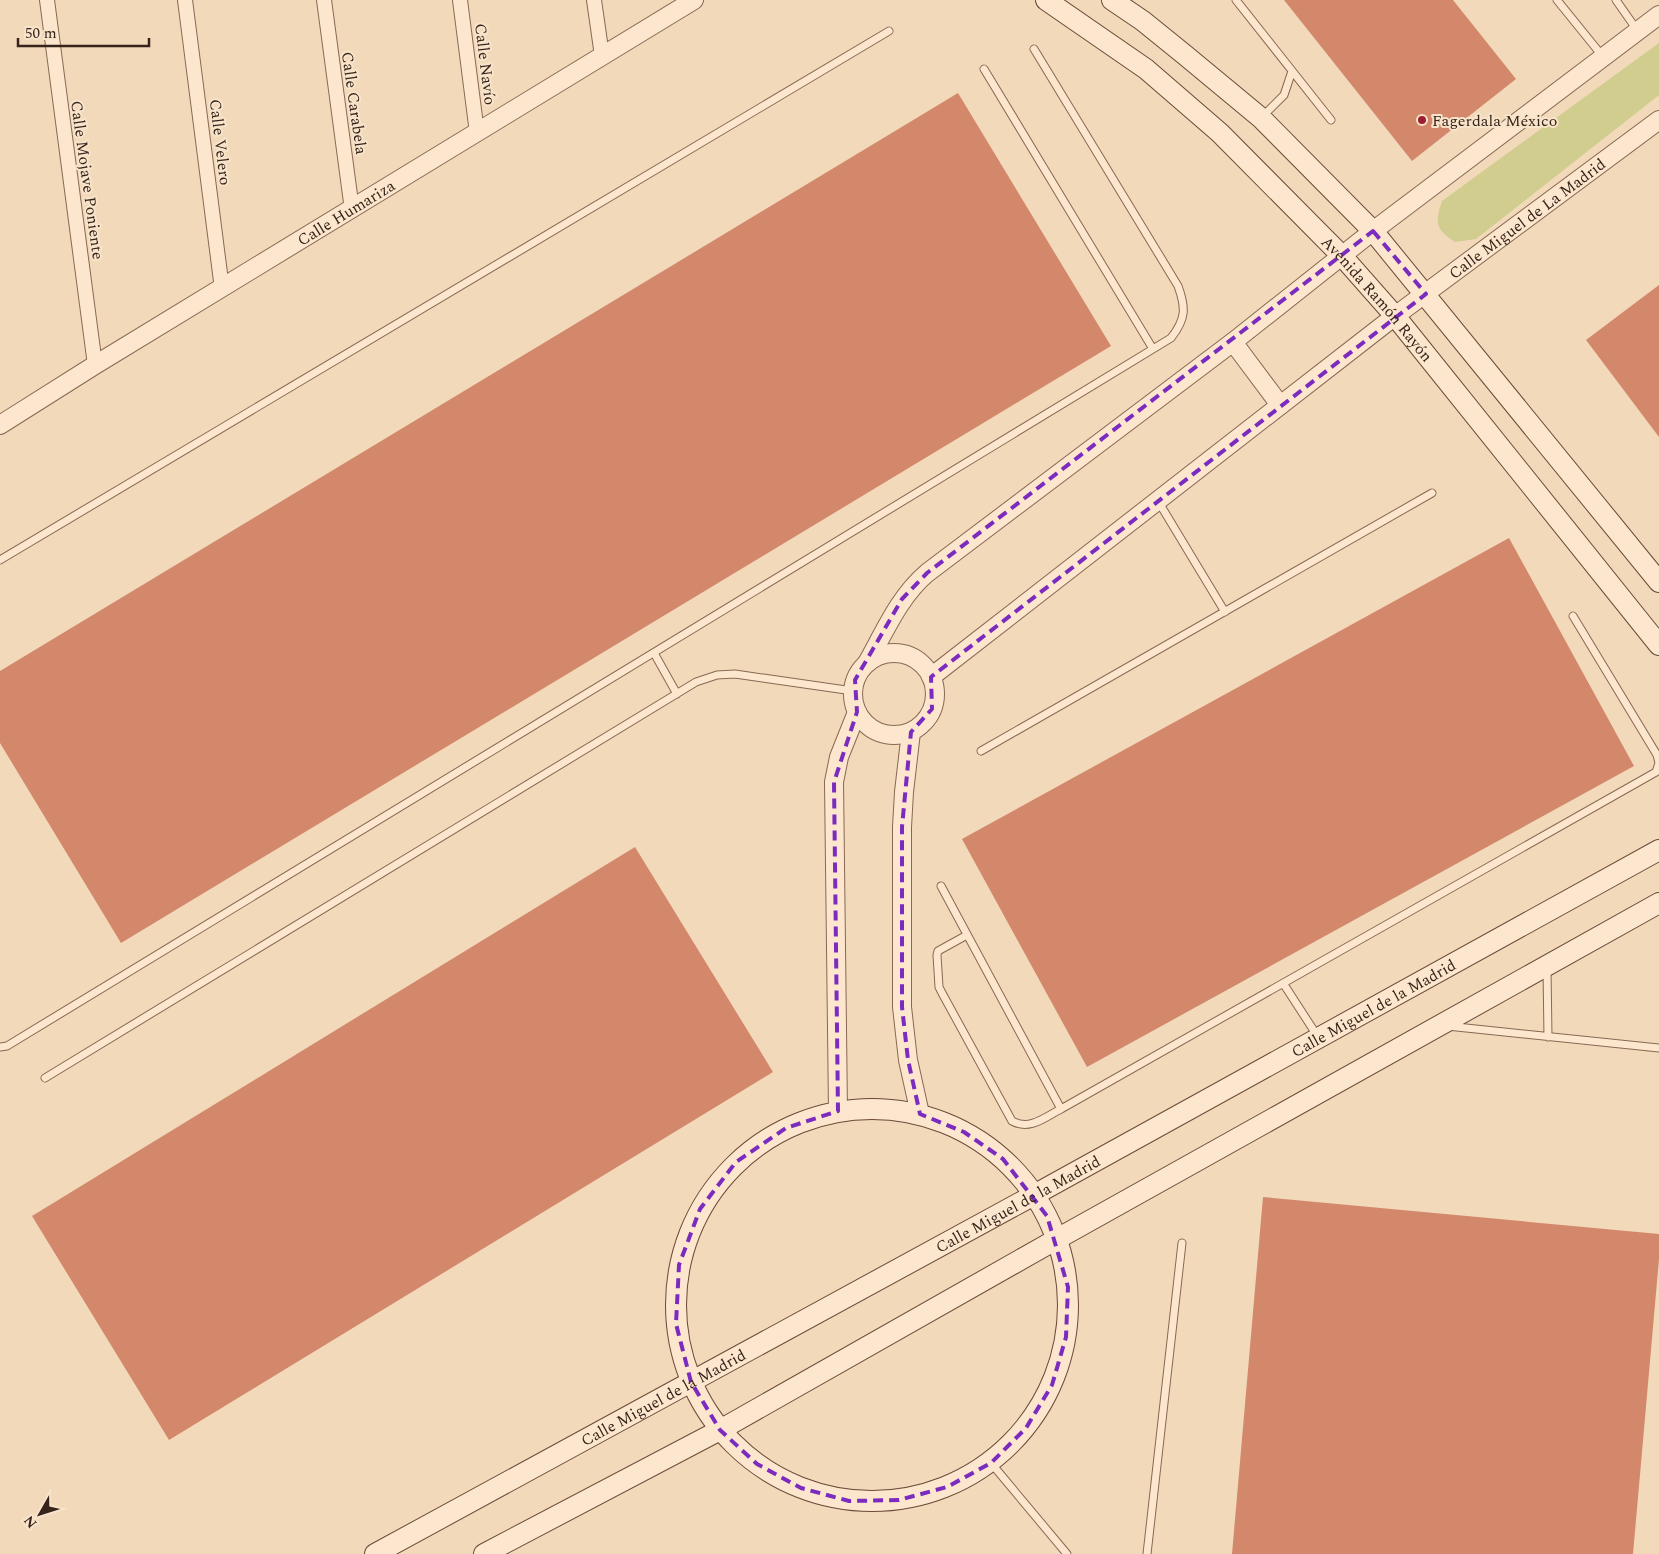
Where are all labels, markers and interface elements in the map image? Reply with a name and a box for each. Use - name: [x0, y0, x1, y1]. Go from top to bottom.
- scale bar: [18, 15, 149, 47]
- text: 50 m: [25, 22, 57, 45]
- street label: Calle Navío: [468, 22, 502, 106]
- street label: Calle Carabela: [335, 50, 373, 156]
- street label: Calle Velero: [203, 98, 237, 187]
- street label: Calle Mojave Poniente: [64, 99, 110, 261]
- place label: Fagerdala México: [1432, 109, 1557, 133]
- marker: Fagerdala México: [1416, 114, 1428, 126]
- street label: Calle Miguel de La Madrid: [1444, 153, 1611, 285]
- street label: Calle Humariza: [293, 174, 400, 252]
- street label: Avenida Ramón Rayón: [1315, 231, 1438, 367]
- street label: Calle Miguel de la Madrid: [1287, 953, 1461, 1064]
- street label: Calle Miguel de la Madrid: [931, 1150, 1105, 1259]
- street label: Calle Miguel de la Madrid: [577, 1343, 750, 1453]
- north arrow: [15, 1489, 65, 1539]
- text: N: [19, 1511, 42, 1533]

